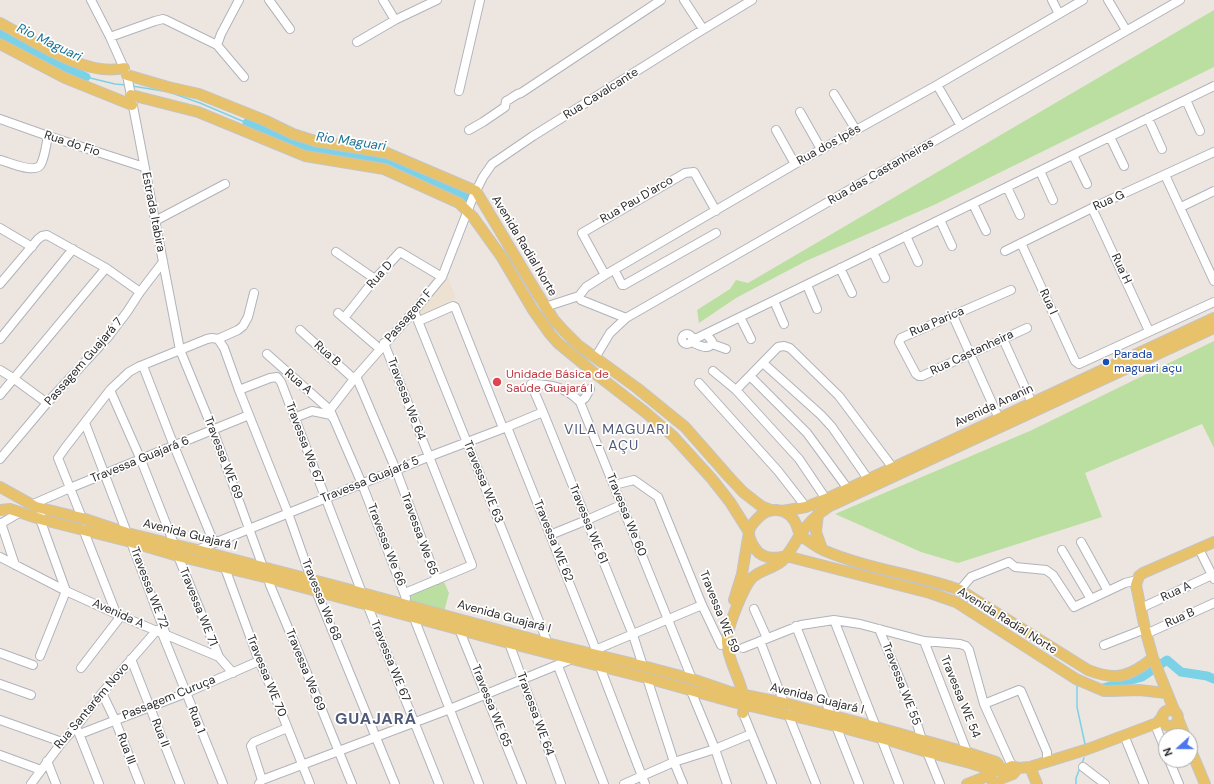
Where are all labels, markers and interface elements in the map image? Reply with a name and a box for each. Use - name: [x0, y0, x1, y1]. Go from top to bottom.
- water label: Rio Maguari: [14, 21, 84, 65]
- street label: Rua Cavalcante: [561, 65, 641, 123]
- street label: Rua dos Ipês: [795, 122, 863, 168]
- street label: Rua do Fio: [42, 128, 102, 160]
- water label: Rio Maguari: [315, 129, 387, 155]
- street label: Rua das Castanheiras: [826, 136, 936, 208]
- street label: Estrada Itabira: [138, 171, 168, 253]
- street label: Rua Pau D'arco: [598, 173, 676, 227]
- street label: Rua G: [1091, 188, 1127, 214]
- street label: Avenida Radial Norte: [488, 193, 560, 299]
- street label: Rua H: [1108, 252, 1134, 286]
- street label: Rua D: [364, 258, 396, 292]
- street label: Passagem F: [382, 287, 436, 345]
- street label: Rua I: [1036, 287, 1060, 317]
- street label: Rua Parica: [908, 304, 966, 340]
- street label: Passagem Guajará 7: [42, 315, 126, 409]
- street label: Rua Castanheira: [928, 327, 1016, 379]
- street label: Rua B: [311, 338, 343, 370]
- place label: Parada maguari açu: [1114, 348, 1182, 376]
- street label: Travessa We 64: [384, 356, 428, 442]
- marker: Parada maguari açu: [1101, 357, 1111, 367]
- street label: Rua A: [281, 366, 315, 398]
- place label: Unidade Básica de Saúde Guajará I: [506, 368, 609, 396]
- marker: Unidade Básica de Saúde Guajará I: [491, 376, 503, 388]
- street label: Avenida Ananin: [952, 381, 1036, 431]
- street label: Travessa We 67: [282, 400, 326, 486]
- street label: Travessa WE 69: [201, 414, 245, 502]
- district label: VILA MAGUARI - AÇU: [564, 422, 670, 454]
- street label: Travessa Guajará 6: [89, 434, 191, 486]
- street label: Travessa WE 63: [460, 439, 506, 525]
- street label: Travessa Guajará 5: [319, 454, 421, 506]
- street label: Travessa We 60: [603, 471, 649, 559]
- street label: Travessa WE 61: [566, 482, 610, 566]
- street label: Travessa We 65: [397, 491, 441, 577]
- street label: Travessa WE 62: [530, 498, 576, 584]
- street label: Travessa We 66: [364, 502, 408, 588]
- street label: Avenida Guajará I: [142, 516, 238, 554]
- street label: Travessa WE 72: [127, 545, 171, 631]
- street label: Travessa We 68: [298, 557, 344, 643]
- street label: Travessa WE 71: [176, 566, 220, 648]
- street label: Travessa WE 59: [696, 569, 742, 655]
- street label: Rua A: [1159, 579, 1193, 605]
- street label: Avenida Radial Norte: [955, 585, 1059, 657]
- street label: Avenida A: [90, 596, 146, 632]
- street label: Avenida Guajará I: [456, 598, 552, 636]
- street label: Rua B: [1163, 605, 1197, 631]
- street label: Travessa WE 67: [367, 618, 413, 704]
- street label: Travessa We 69: [282, 627, 328, 713]
- street label: Travessa WE 70: [243, 633, 289, 719]
- street label: Travessa WE 55: [879, 641, 923, 727]
- street label: Travessa WE 54: [937, 654, 983, 740]
- street label: Rua Santarém Novo: [52, 660, 132, 752]
- street label: Travessa WE 65: [468, 663, 514, 749]
- street label: Travessa WE 64: [513, 670, 557, 758]
- street label: Passagem Curuça: [120, 673, 218, 723]
- street label: Avenida Guajará I: [769, 680, 865, 718]
- street label: Rua 1: [184, 705, 208, 735]
- district label: GUAJARÁ: [335, 710, 417, 730]
- street label: Rua II: [148, 717, 172, 749]
- north arrow: [1158, 728, 1198, 768]
- street label: Rua III: [114, 731, 138, 767]
- text: N: [1160, 746, 1176, 758]

